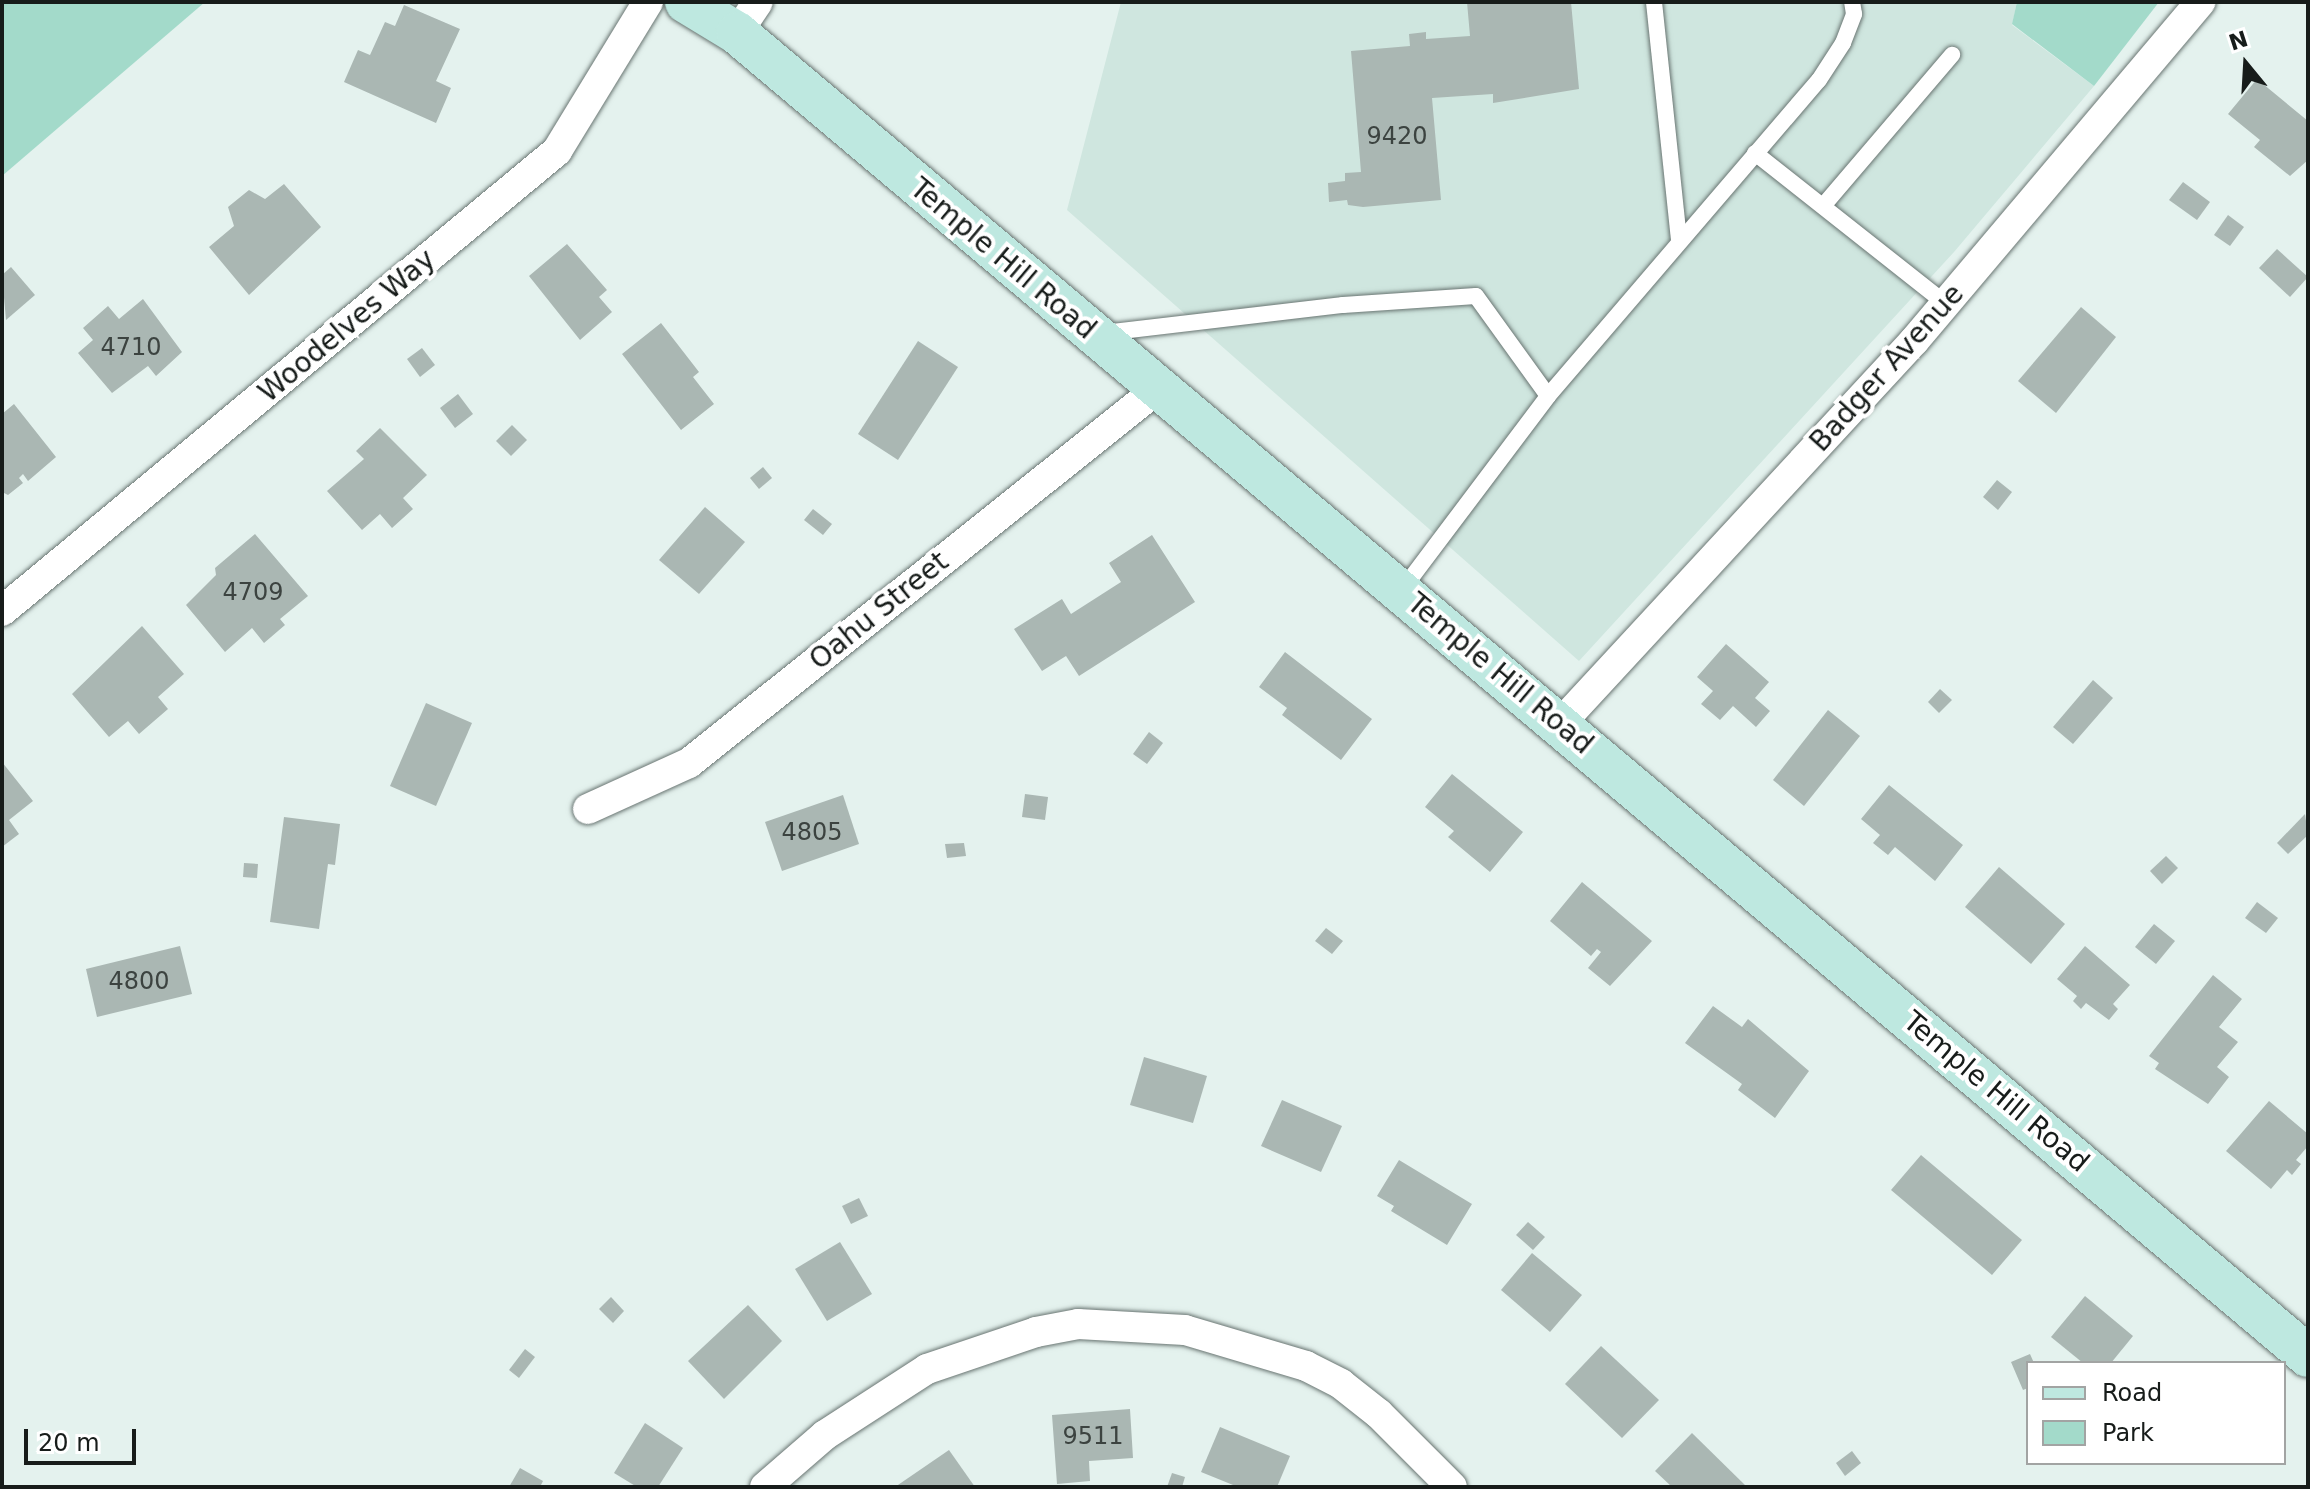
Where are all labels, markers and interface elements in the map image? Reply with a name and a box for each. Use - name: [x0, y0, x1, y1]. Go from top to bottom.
- north arrow: [2206, 24, 2286, 104]
- text: N: [2226, 26, 2251, 55]
- house number: 9420: [1366, 123, 1428, 151]
- street label: Temple Hill Road: [903, 172, 1103, 346]
- street label: Woodelves Way: [252, 242, 442, 410]
- street label: Badger Avenue: [1803, 277, 1971, 459]
- house number: 4710: [100, 334, 162, 362]
- street label: Oahu Street: [803, 545, 955, 677]
- house number: 4709: [222, 579, 284, 607]
- street label: Temple Hill Road: [1400, 587, 1600, 761]
- house number: 4805: [781, 819, 843, 847]
- house number: 4800: [108, 968, 170, 996]
- street label: Temple Hill Road: [1896, 1005, 2096, 1179]
- legend: [2026, 1361, 2286, 1465]
- text: Road: [2102, 1379, 2162, 1407]
- scale bar: [28, 1413, 140, 1463]
- text: Park: [2102, 1419, 2154, 1447]
- house number: 9511: [1062, 1423, 1124, 1451]
- text: 20 m: [38, 1429, 100, 1457]

